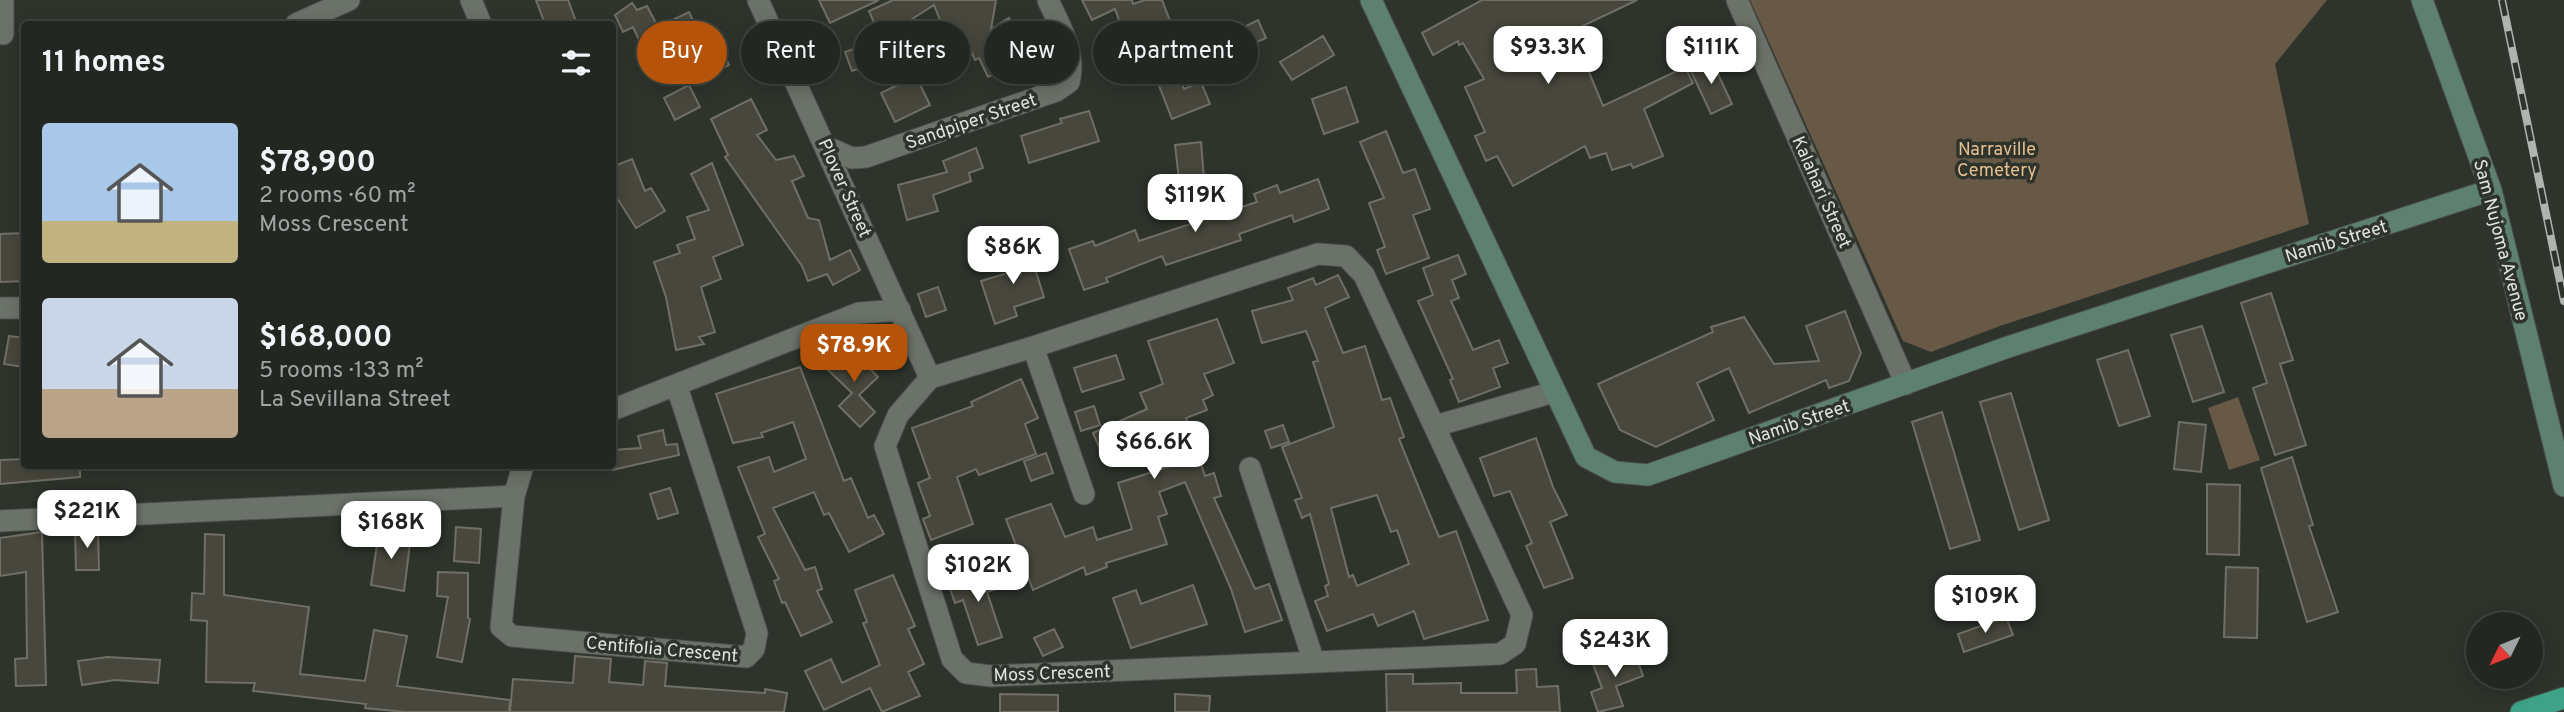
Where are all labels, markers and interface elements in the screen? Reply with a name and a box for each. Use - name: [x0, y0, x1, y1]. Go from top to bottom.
- chip: Buy: [637, 21, 727, 84]
- chip: Rent: [741, 21, 840, 84]
- chip: Filters: [854, 21, 970, 84]
- chip: New: [984, 21, 1079, 84]
- chip: Apartment: [1093, 21, 1258, 84]
- pin: $93.3K: [1491, 27, 1605, 86]
- pin: $111K: [1662, 27, 1760, 86]
- text: $93.3K: [1510, 34, 1586, 63]
- text: $111K: [1682, 34, 1740, 63]
- icon: filters: [557, 44, 595, 82]
- text: 11 homes: [42, 45, 166, 82]
- street label: Sandpiper Street: [903, 89, 1040, 156]
- street label: Kalahari Street: [1786, 133, 1856, 252]
- street label: Plover Street: [812, 136, 876, 242]
- park label: Narraville Cemetery: [1957, 139, 2037, 183]
- text: $78,900: [259, 145, 376, 182]
- icon: home: [98, 151, 182, 235]
- street label: Sam Nujoma Avenue: [2467, 157, 2532, 324]
- pin: $119K: [1146, 174, 1244, 234]
- text: 2 rooms · 60 m²: [259, 182, 416, 211]
- text: $119K: [1164, 182, 1226, 211]
- text: Moss Crescent: [259, 211, 409, 240]
- street label: Namib Street: [2283, 216, 2390, 269]
- pin: $86K: [972, 226, 1054, 286]
- text: $86K: [984, 234, 1042, 263]
- text: $168,000: [259, 320, 393, 357]
- pin: $78.9K: [797, 324, 911, 384]
- icon: home: [98, 326, 182, 410]
- text: $78.9K: [816, 332, 892, 361]
- text: 5 rooms · 133 m²: [259, 357, 424, 386]
- text: La Sevillana Street: [259, 386, 451, 415]
- street label: Namib Street: [1746, 395, 1853, 451]
- pin: $66.6K: [1097, 421, 1211, 481]
- text: $66.6K: [1115, 429, 1193, 458]
- pin: $221K: [38, 490, 136, 550]
- text: $221K: [53, 498, 121, 527]
- pin: $168K: [342, 502, 440, 561]
- text: $168K: [357, 509, 425, 538]
- pin: $102K: [929, 544, 1027, 604]
- text: $102K: [944, 552, 1012, 581]
- pin: $109K: [1936, 576, 2034, 635]
- text: $109K: [1951, 583, 2019, 612]
- north arrow: [2466, 612, 2543, 690]
- map controls: [2466, 612, 2543, 689]
- pin: $243K: [1566, 620, 1664, 679]
- text: $243K: [1579, 627, 1651, 656]
- street label: Centifolia Crescent: [585, 632, 739, 669]
- street label: Moss Crescent: [993, 661, 1111, 688]

